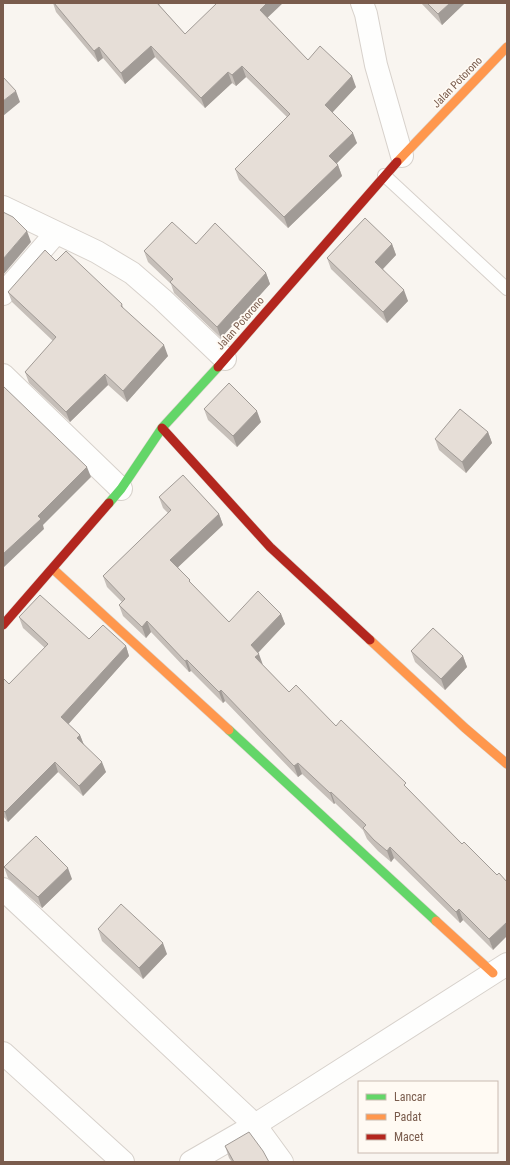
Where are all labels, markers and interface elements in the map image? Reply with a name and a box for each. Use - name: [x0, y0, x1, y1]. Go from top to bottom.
- street label: Jalan Potorono: [430, 54, 485, 111]
- street label: Jalan Potorono: [214, 294, 267, 353]
- legend: [358, 1081, 498, 1153]
- text: Lancar: [394, 1090, 427, 1104]
- text: Padat: [394, 1110, 422, 1124]
- text: Macet: [394, 1130, 424, 1144]

